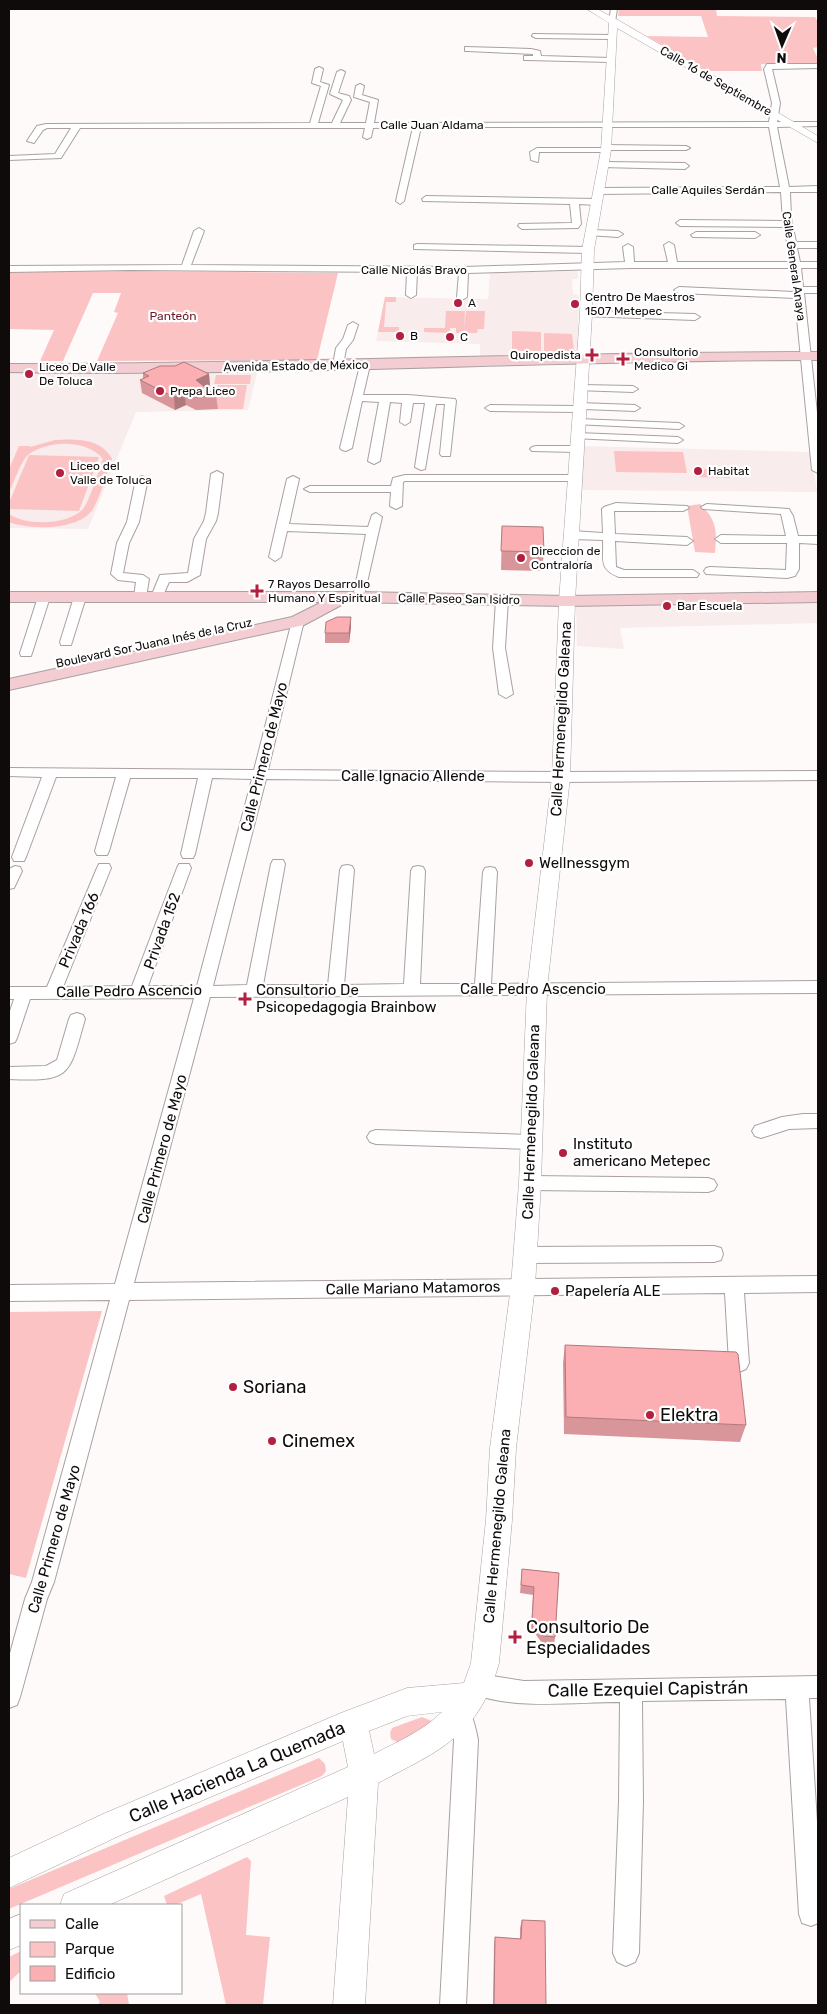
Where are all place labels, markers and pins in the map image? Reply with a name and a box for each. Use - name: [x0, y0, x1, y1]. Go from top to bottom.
- place label: Centro De Maestros 1507 Metepec: [585, 290, 695, 318]
- place label: A: [468, 296, 476, 310]
- marker: A: [452, 297, 464, 309]
- marker: Centro De Maestros 1507 Metepec: [569, 298, 581, 310]
- place label: B: [410, 329, 418, 343]
- marker: B: [394, 330, 406, 342]
- place label: C: [460, 330, 468, 344]
- marker: C: [444, 331, 456, 343]
- place label: Consultorio Medico Gi: [634, 345, 698, 373]
- place label: Quiropedista: [510, 348, 581, 362]
- marker: Quiropedista: [585, 348, 599, 362]
- marker: Consultorio Medico Gi: [616, 352, 630, 366]
- place label: Liceo De Valle De Toluca: [39, 360, 116, 388]
- marker: Liceo De Valle De Toluca: [23, 368, 35, 380]
- place label: Prepa Liceo: [170, 384, 236, 398]
- marker: Prepa Liceo: [154, 385, 166, 397]
- place label: Liceo del Valle de Toluca: [70, 459, 152, 487]
- place label: Habitat: [708, 464, 749, 478]
- marker: Habitat: [692, 465, 704, 477]
- marker: Liceo del Valle de Toluca: [54, 467, 66, 479]
- place label: Direccion de Contraloría: [531, 544, 601, 572]
- marker: Direccion de Contraloría: [515, 552, 527, 564]
- place label: 7 Rayos Desarrollo Humano Y Espiritual: [268, 577, 381, 605]
- marker: 7 Rayos Desarrollo Humano Y Espiritual: [250, 584, 264, 598]
- place label: Bar Escuela: [677, 599, 742, 613]
- marker: Bar Escuela: [661, 600, 673, 612]
- place label: Wellnessgym: [539, 854, 630, 872]
- marker: Wellnessgym: [523, 857, 535, 869]
- place label: Consultorio De Psicopedagogia Brainbow: [256, 981, 436, 1016]
- marker: Consultorio De Psicopedagogia Brainbow: [238, 992, 252, 1006]
- place label: Instituto americano Metepec: [573, 1135, 710, 1170]
- marker: Instituto americano Metepec: [557, 1147, 569, 1159]
- place label: Papelería ALE: [565, 1282, 661, 1300]
- marker: Papelería ALE: [549, 1285, 561, 1297]
- place label: Soriana: [243, 1376, 307, 1398]
- marker: Soriana: [227, 1381, 239, 1393]
- place label: Elektra: [660, 1404, 718, 1426]
- marker: Elektra: [644, 1409, 656, 1421]
- place label: Cinemex: [282, 1430, 355, 1452]
- marker: Cinemex: [266, 1435, 278, 1447]
- place label: Consultorio De Especialidades: [526, 1616, 650, 1659]
- marker: Consultorio De Especialidades: [508, 1630, 522, 1644]

